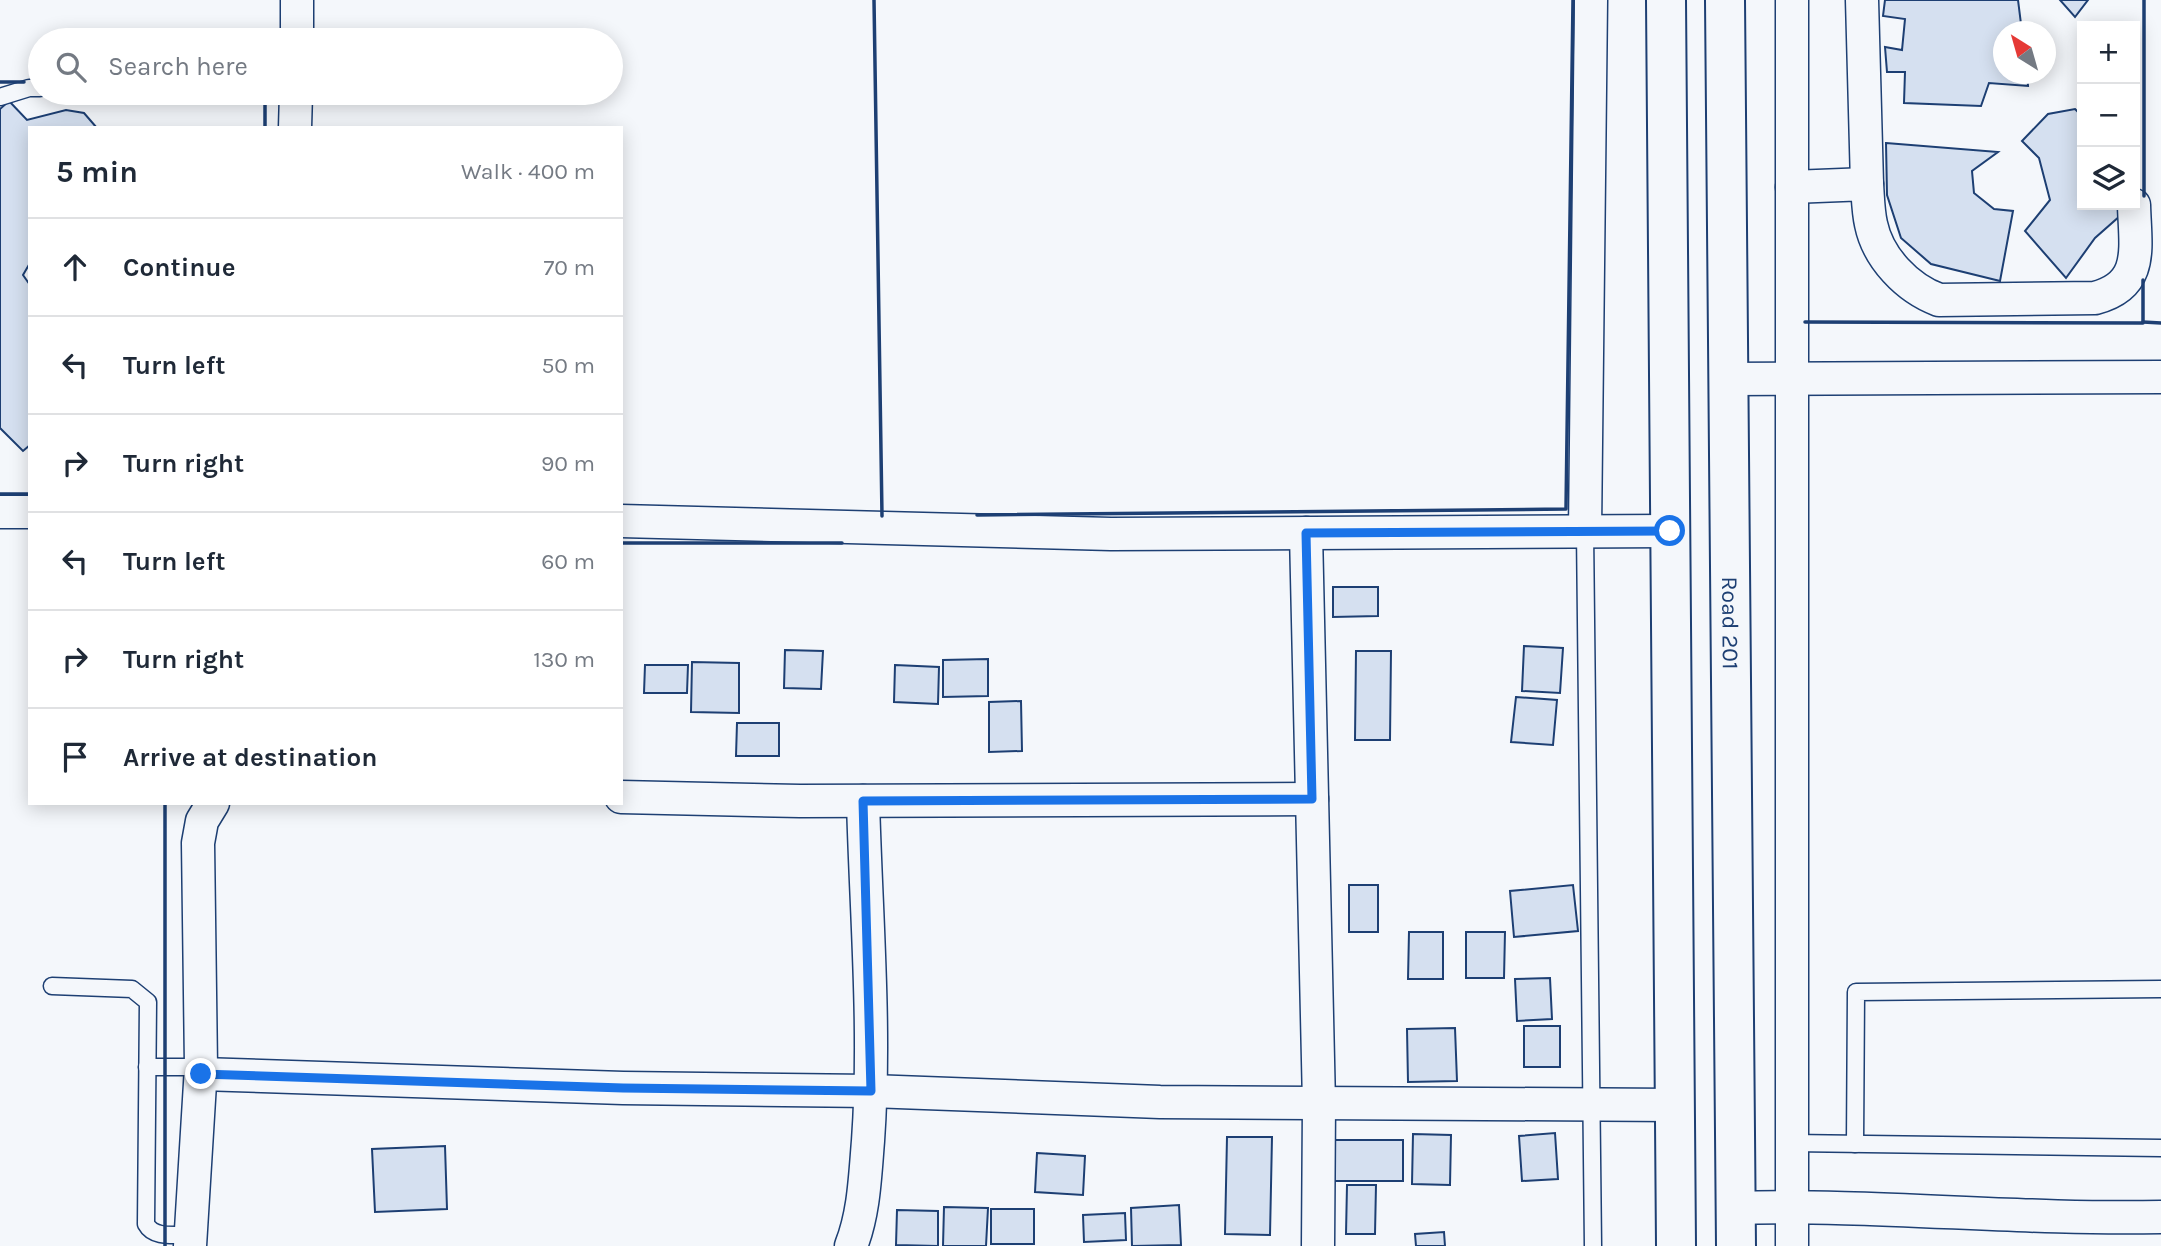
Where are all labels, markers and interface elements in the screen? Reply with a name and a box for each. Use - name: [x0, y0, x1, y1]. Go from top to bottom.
- north arrow: [1993, 21, 2056, 84]
- map controls: [2077, 21, 2140, 210]
- button: +: [2077, 21, 2140, 84]
- search box: [28, 28, 623, 105]
- icon: search: [52, 48, 90, 86]
- text: Search here: [108, 51, 248, 82]
- button: −: [2077, 84, 2140, 147]
- button: layers: [2077, 147, 2140, 210]
- text: 5 min: [56, 154, 138, 190]
- text: Walk · 400 m: [461, 158, 595, 185]
- icon: ahead: [56, 248, 94, 286]
- text: Continue: [123, 252, 235, 283]
- text: 70 m: [544, 254, 595, 281]
- icon: left: [56, 346, 94, 384]
- text: Turn left: [123, 350, 225, 381]
- text: 50 m: [541, 352, 595, 379]
- icon: right: [56, 444, 94, 482]
- text: Turn right: [123, 448, 244, 479]
- text: 90 m: [541, 450, 595, 477]
- route start: [1654, 515, 1685, 546]
- icon: left: [56, 542, 94, 580]
- text: Turn left: [123, 546, 225, 577]
- text: 60 m: [541, 548, 595, 575]
- street label: Road 201: [1716, 576, 1744, 670]
- icon: right: [56, 640, 94, 678]
- text: Turn right: [123, 644, 244, 675]
- text: 130 m: [533, 646, 595, 673]
- icon: arrive: [56, 738, 94, 776]
- text: Arrive at destination: [123, 742, 377, 773]
- route end: [185, 1058, 216, 1089]

